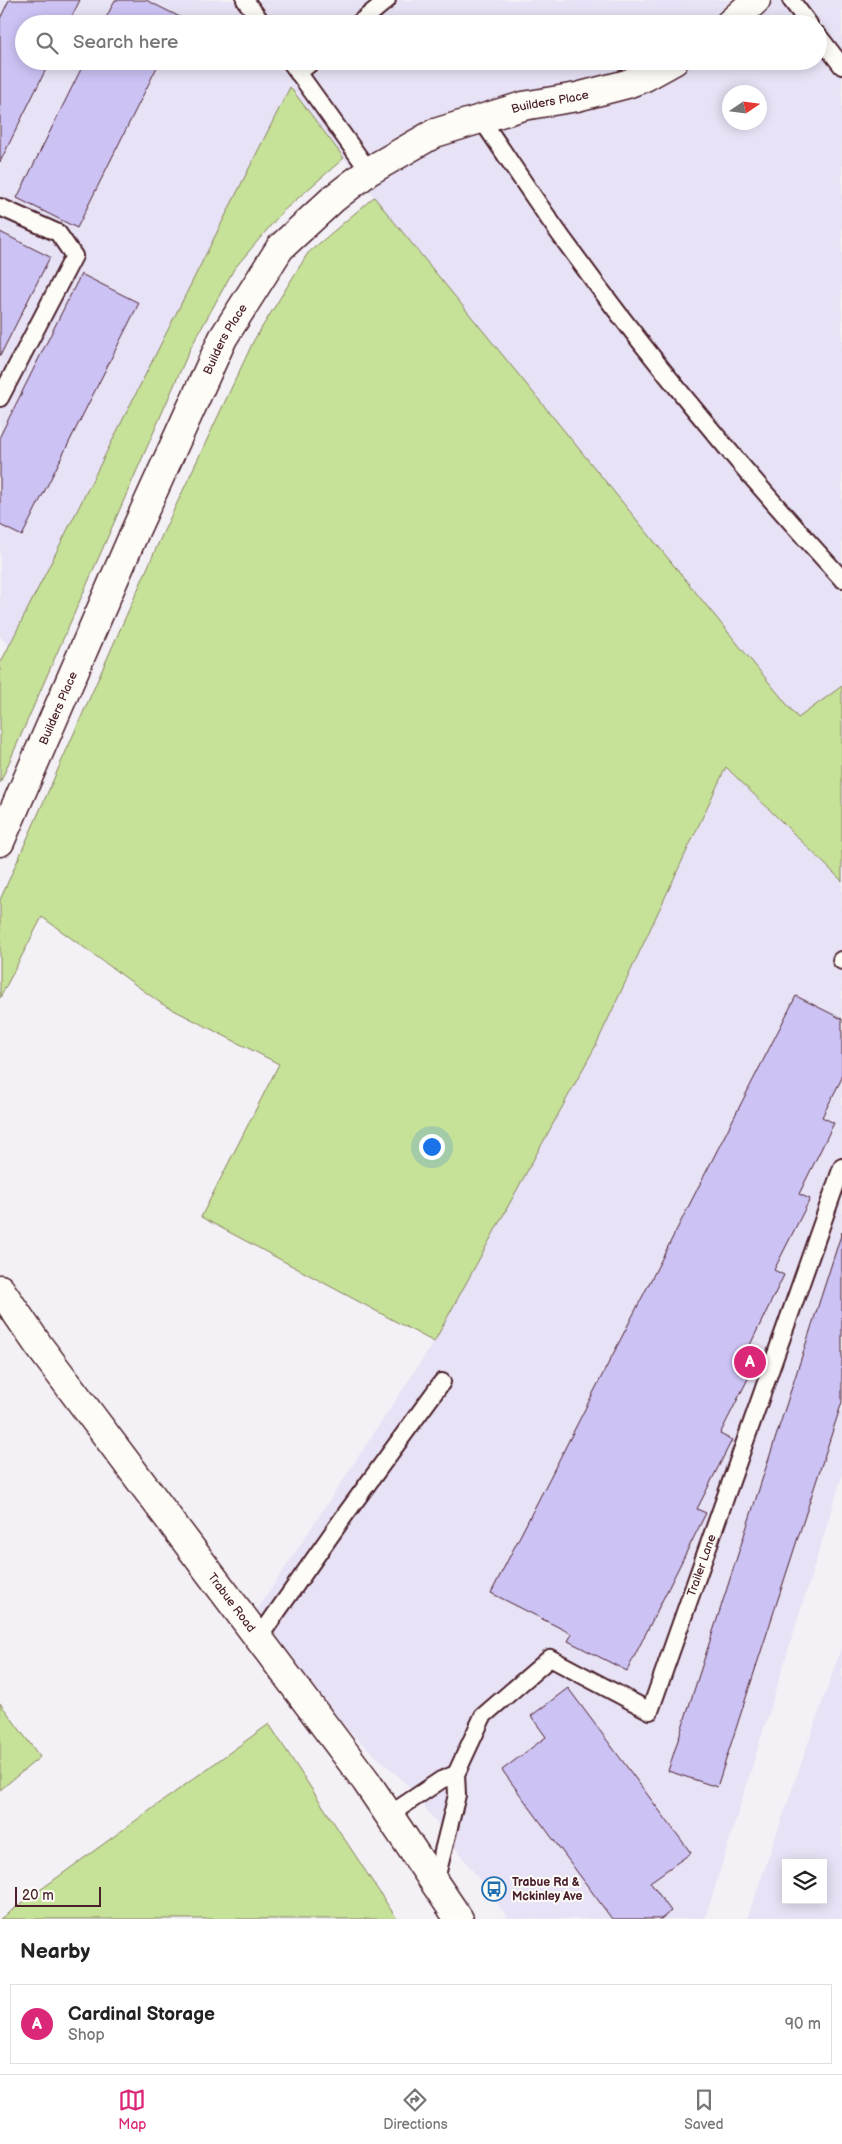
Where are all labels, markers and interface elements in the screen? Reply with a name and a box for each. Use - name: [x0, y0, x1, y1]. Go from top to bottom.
- search box: [15, 15, 827, 70]
- icon: search: [33, 29, 61, 57]
- text: Search here: [73, 31, 178, 54]
- north arrow: [722, 85, 767, 130]
- street label: Builders Place: [510, 87, 590, 117]
- street label: Builders Place: [200, 301, 251, 377]
- street label: Builders Place: [36, 669, 81, 747]
- your location: [419, 1134, 445, 1160]
- pin: A: [734, 1343, 766, 1381]
- street label: Trailer Lane: [684, 1532, 720, 1599]
- street label: Trabue Road: [204, 1570, 259, 1636]
- map controls: [782, 1859, 827, 1904]
- button: layers: [782, 1859, 827, 1904]
- place label: Trabue Rd & Mckinley Ave: [512, 1875, 583, 1904]
- bus stop icon: Trabue Rd & Mckinley Ave: [481, 1876, 507, 1902]
- scale bar: [15, 1884, 101, 1907]
- text: 20 m: [22, 1887, 54, 1904]
- text: Nearby: [20, 1939, 90, 1964]
- text: Cardinal Storage: [68, 2003, 215, 2026]
- text: A: [32, 2015, 42, 2034]
- text: 90 m: [785, 2015, 821, 2034]
- text: Shop: [68, 2026, 105, 2045]
- tab: Map: [118, 2086, 147, 2133]
- tab: Directions: [383, 2086, 448, 2133]
- tab: Saved: [684, 2086, 724, 2133]

